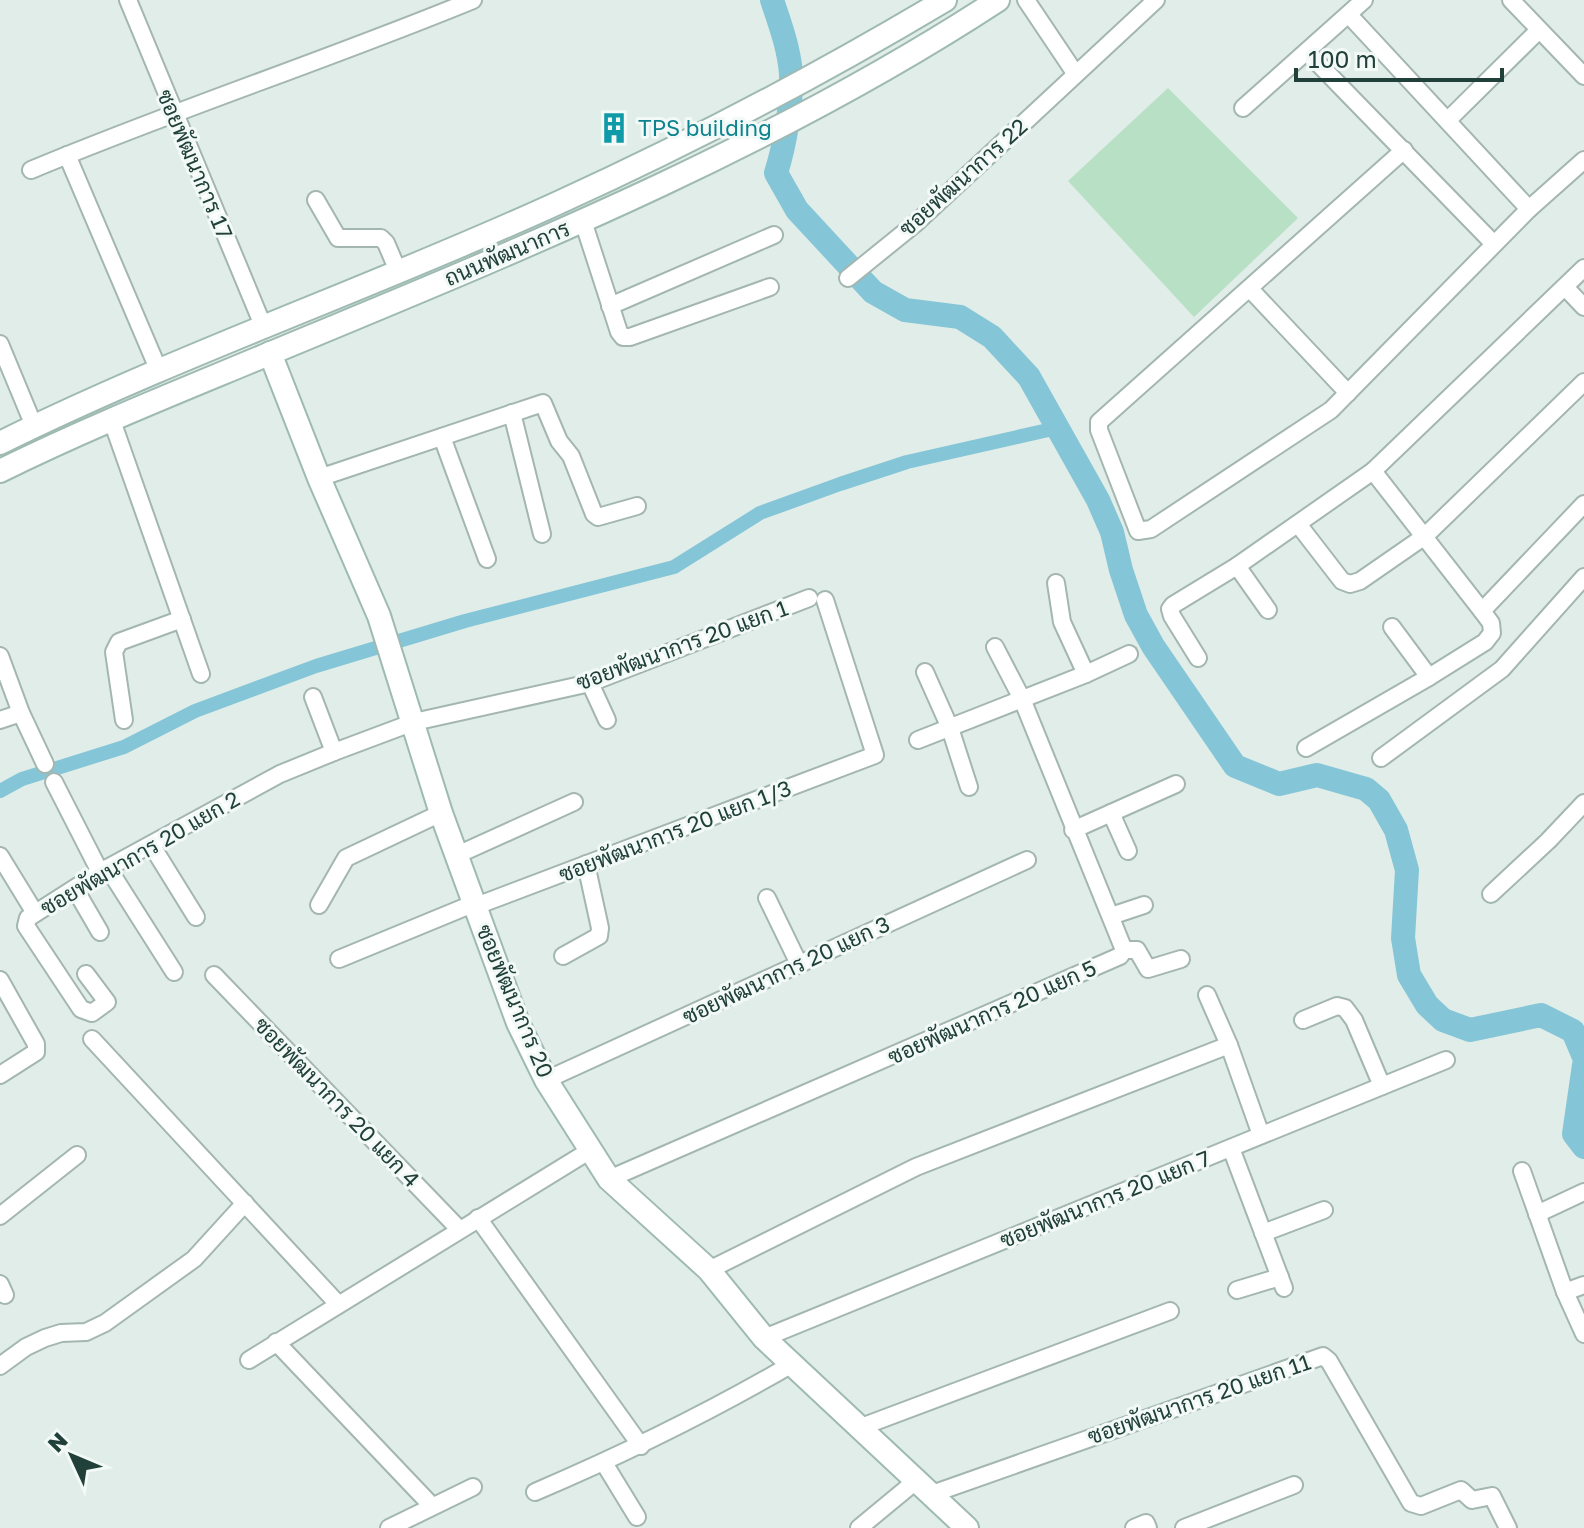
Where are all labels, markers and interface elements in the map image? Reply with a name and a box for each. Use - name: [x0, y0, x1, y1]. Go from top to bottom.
- scale bar: [1296, 32, 1502, 82]
- text: 100 m: [1308, 44, 1377, 73]
- street label: ซอยพัฒนาการ 17: [152, 85, 239, 243]
- building icon: TPS building: [597, 111, 631, 145]
- street label: ซอยพัฒนาการ 22: [893, 112, 1032, 241]
- place label: TPS building: [638, 114, 772, 141]
- street label: ถนนพัฒนาการ: [440, 214, 574, 291]
- street label: ซอยพัฒนาการ 20 แยก 1: [572, 594, 792, 695]
- street label: ซอยพัฒนาการ 20 แยก 1/3: [555, 774, 795, 887]
- street label: ซอยพัฒนาการ 20 แยก 2: [35, 784, 244, 921]
- street label: ซอยพัฒนาการ 20 แยก 3: [678, 910, 894, 1029]
- street label: ซอยพัฒนาการ 20: [471, 920, 560, 1081]
- street label: ซอยพัฒนาการ 20 แยก 5: [883, 953, 1100, 1070]
- street label: ซอยพัฒนาการ 20 แยก 4: [249, 1011, 426, 1192]
- street label: ซอยพัฒนาการ 20 แยก 7: [996, 1144, 1214, 1253]
- street label: ซอยพัฒนาการ 20 แยก 11: [1084, 1348, 1314, 1449]
- north arrow: [32, 1416, 112, 1496]
- text: N: [42, 1426, 73, 1457]

